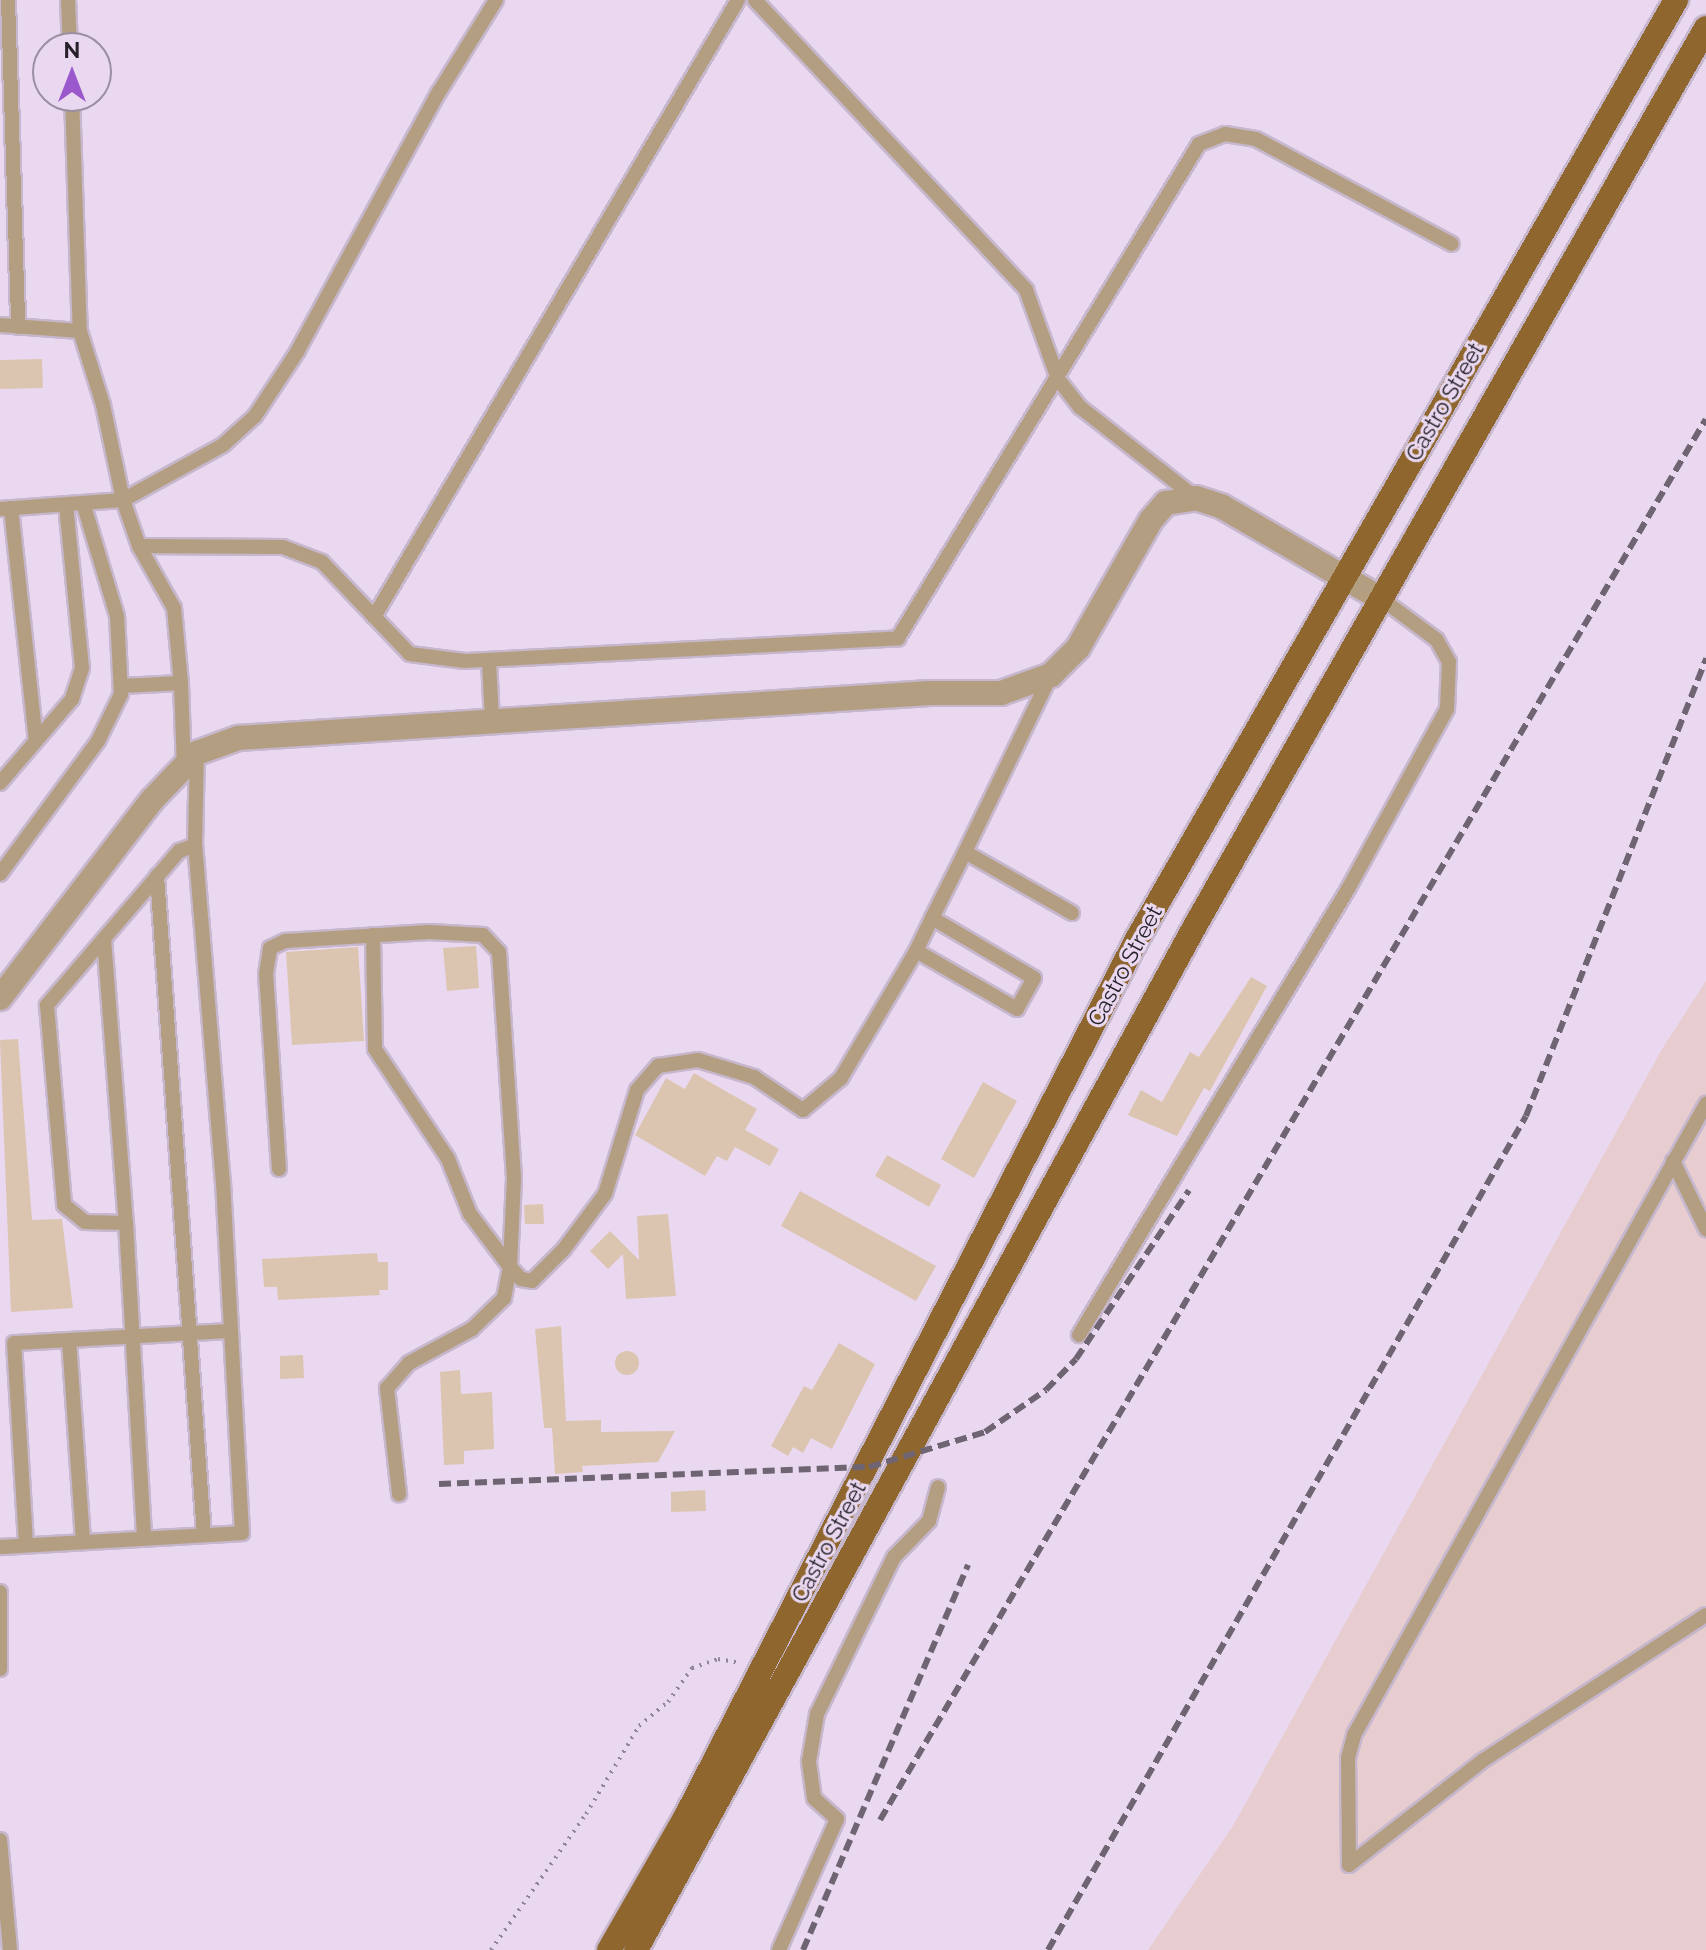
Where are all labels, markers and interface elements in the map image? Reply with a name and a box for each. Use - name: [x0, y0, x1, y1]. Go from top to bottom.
- north arrow: [32, 32, 112, 112]
- text: N: [64, 37, 80, 63]
- street label: Castro Street: [1401, 338, 1489, 466]
- street label: Castro Street: [1082, 901, 1168, 1031]
- street label: Castro Street: [786, 1477, 872, 1607]

